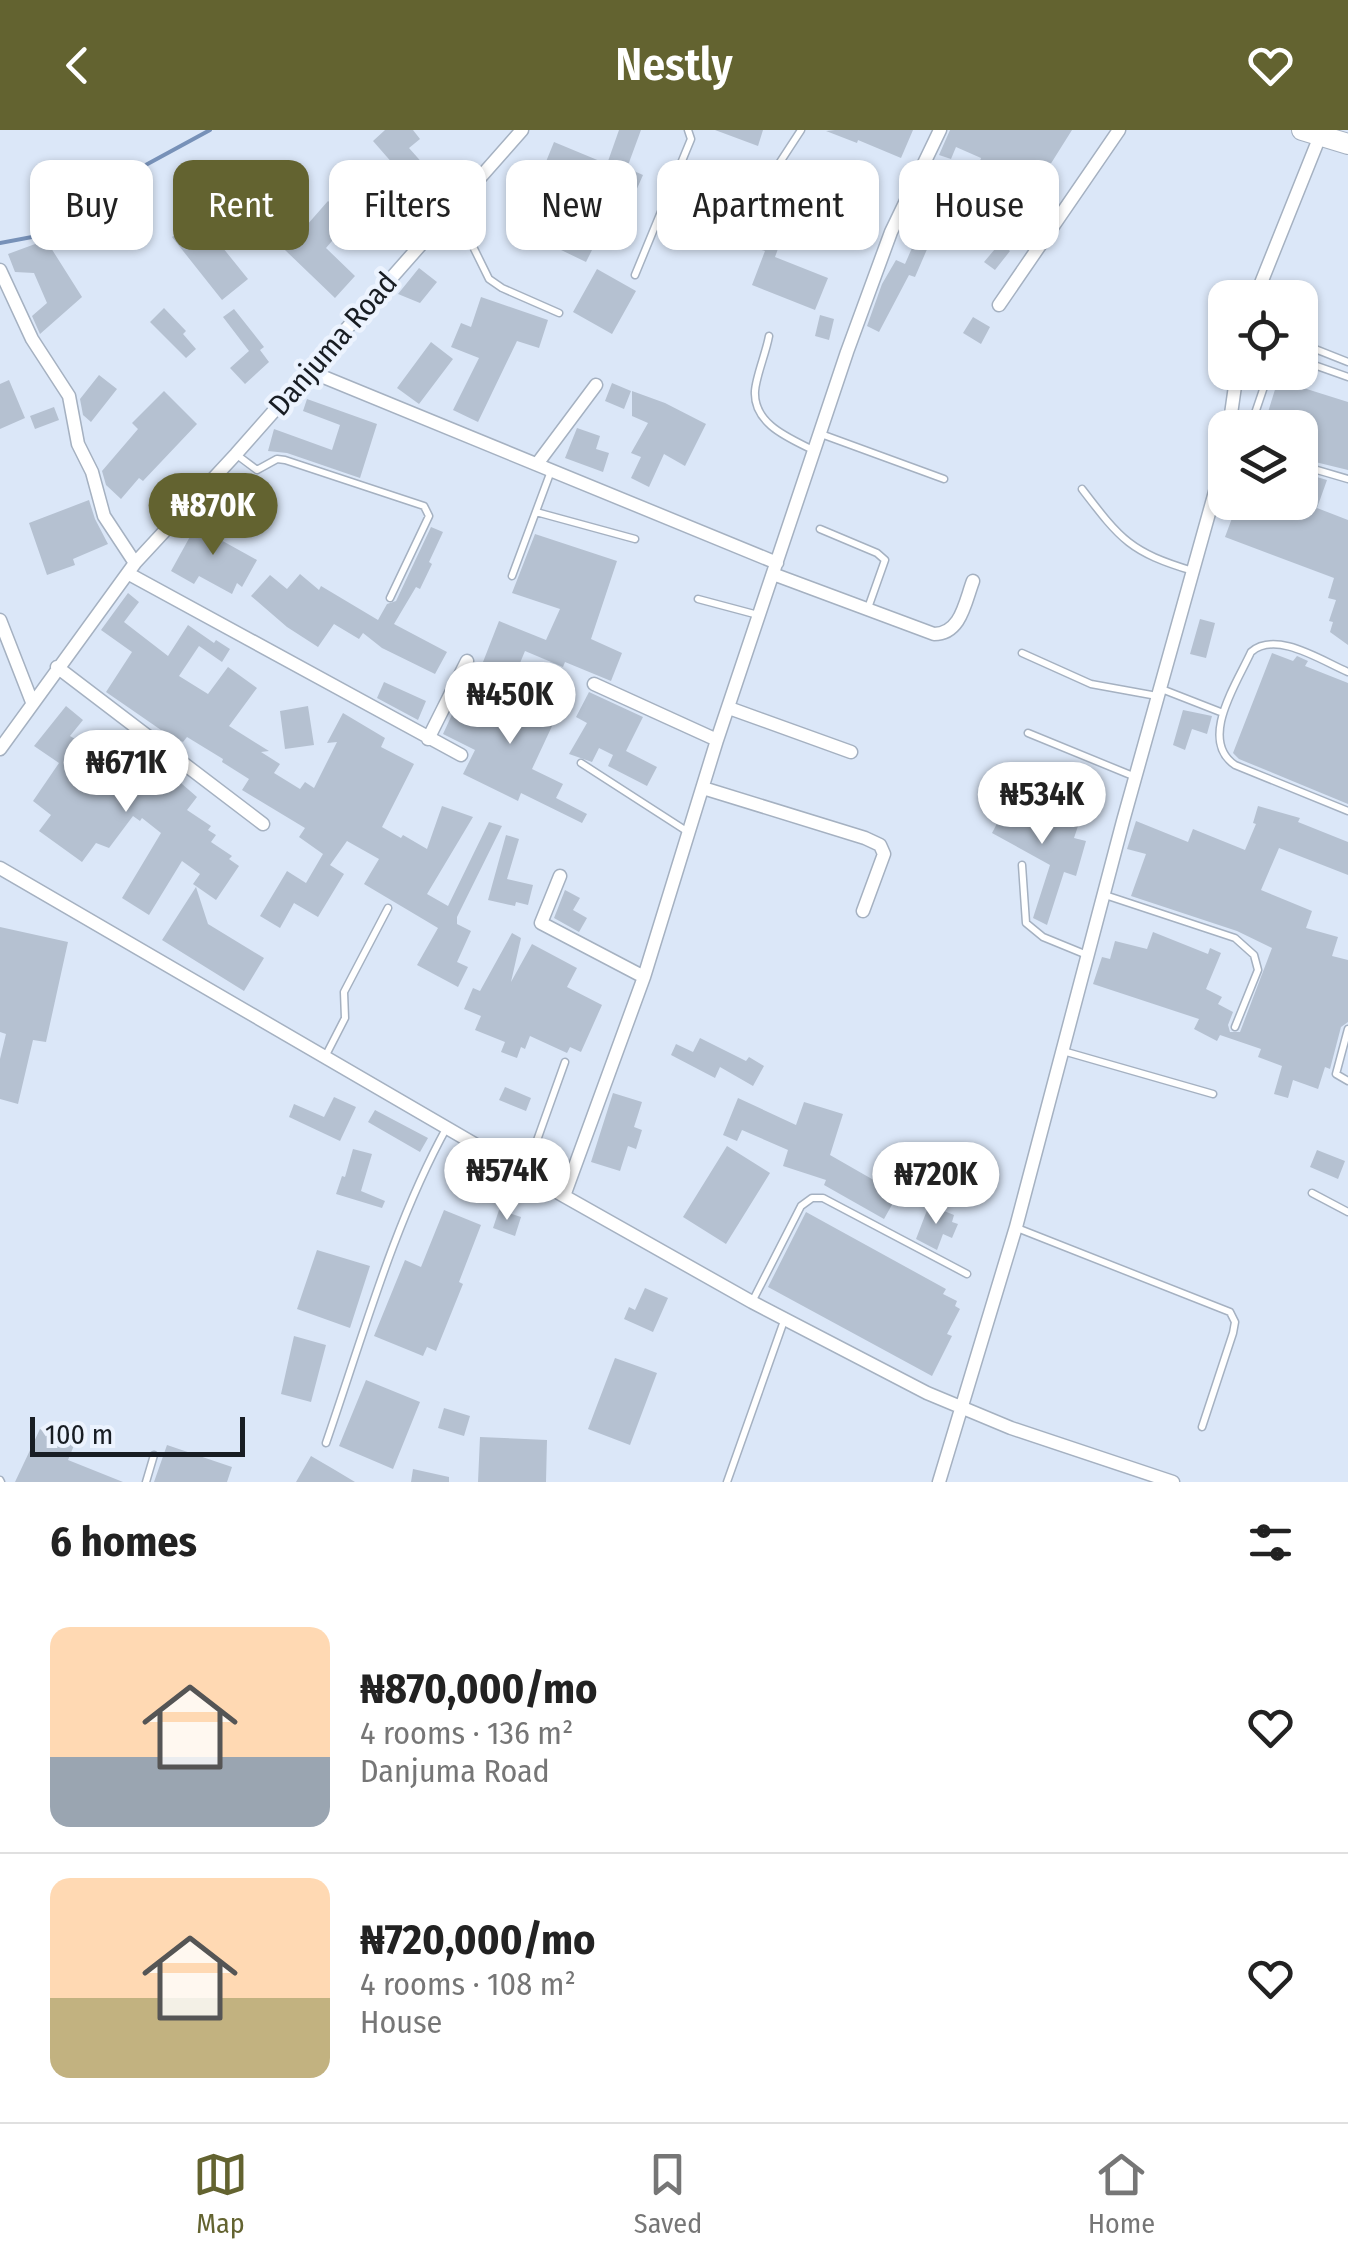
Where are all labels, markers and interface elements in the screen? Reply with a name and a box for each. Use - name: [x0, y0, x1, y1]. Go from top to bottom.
- icon: back: [50, 38, 105, 93]
- text: Nestly: [615, 38, 733, 92]
- icon: heart: [1243, 38, 1298, 93]
- chip: Buy: [30, 160, 153, 250]
- chip: Rent: [173, 160, 309, 250]
- chip: Filters: [329, 160, 486, 250]
- chip: New: [506, 160, 637, 250]
- chip: Apartment: [657, 160, 879, 250]
- chip: House: [899, 160, 1059, 250]
- street label: Danjuma Road: [261, 265, 405, 423]
- map controls: [1208, 280, 1318, 520]
- button: locate: [1208, 280, 1318, 390]
- button: layers: [1208, 410, 1318, 520]
- pin: ₦870K: [143, 473, 283, 558]
- text: ₦870K: [171, 486, 255, 524]
- pin: ₦450K: [440, 662, 580, 747]
- text: ₦450K: [467, 675, 553, 713]
- pin: ₦671K: [56, 730, 196, 815]
- text: ₦671K: [86, 743, 166, 781]
- pin: ₦534K: [972, 762, 1112, 847]
- text: ₦534K: [1000, 775, 1084, 813]
- pin: ₦574K: [437, 1138, 577, 1223]
- pin: ₦720K: [866, 1142, 1006, 1227]
- text: ₦574K: [466, 1151, 548, 1189]
- text: ₦720K: [894, 1155, 978, 1193]
- scale bar: [30, 1412, 245, 1456]
- text: 100 m: [45, 1418, 113, 1451]
- icon: filters: [1243, 1515, 1298, 1570]
- text: 6 homes: [50, 1517, 197, 1567]
- text: ₦870,000/mo: [360, 1664, 597, 1714]
- icon: home: [130, 1667, 250, 1787]
- icon: heart: [1243, 1700, 1298, 1755]
- text: 4 rooms · 136 m²: [360, 1714, 573, 1752]
- text: Danjuma Road: [360, 1752, 550, 1790]
- text: ₦720,000/mo: [360, 1915, 596, 1965]
- icon: home: [130, 1918, 250, 2038]
- icon: heart: [1243, 1951, 1298, 2006]
- text: 4 rooms · 108 m²: [360, 1965, 576, 2003]
- text: House: [360, 2003, 442, 2041]
- tab: Map: [193, 2147, 248, 2240]
- tab: Saved: [634, 2147, 702, 2240]
- tab: Home: [1088, 2147, 1155, 2240]

